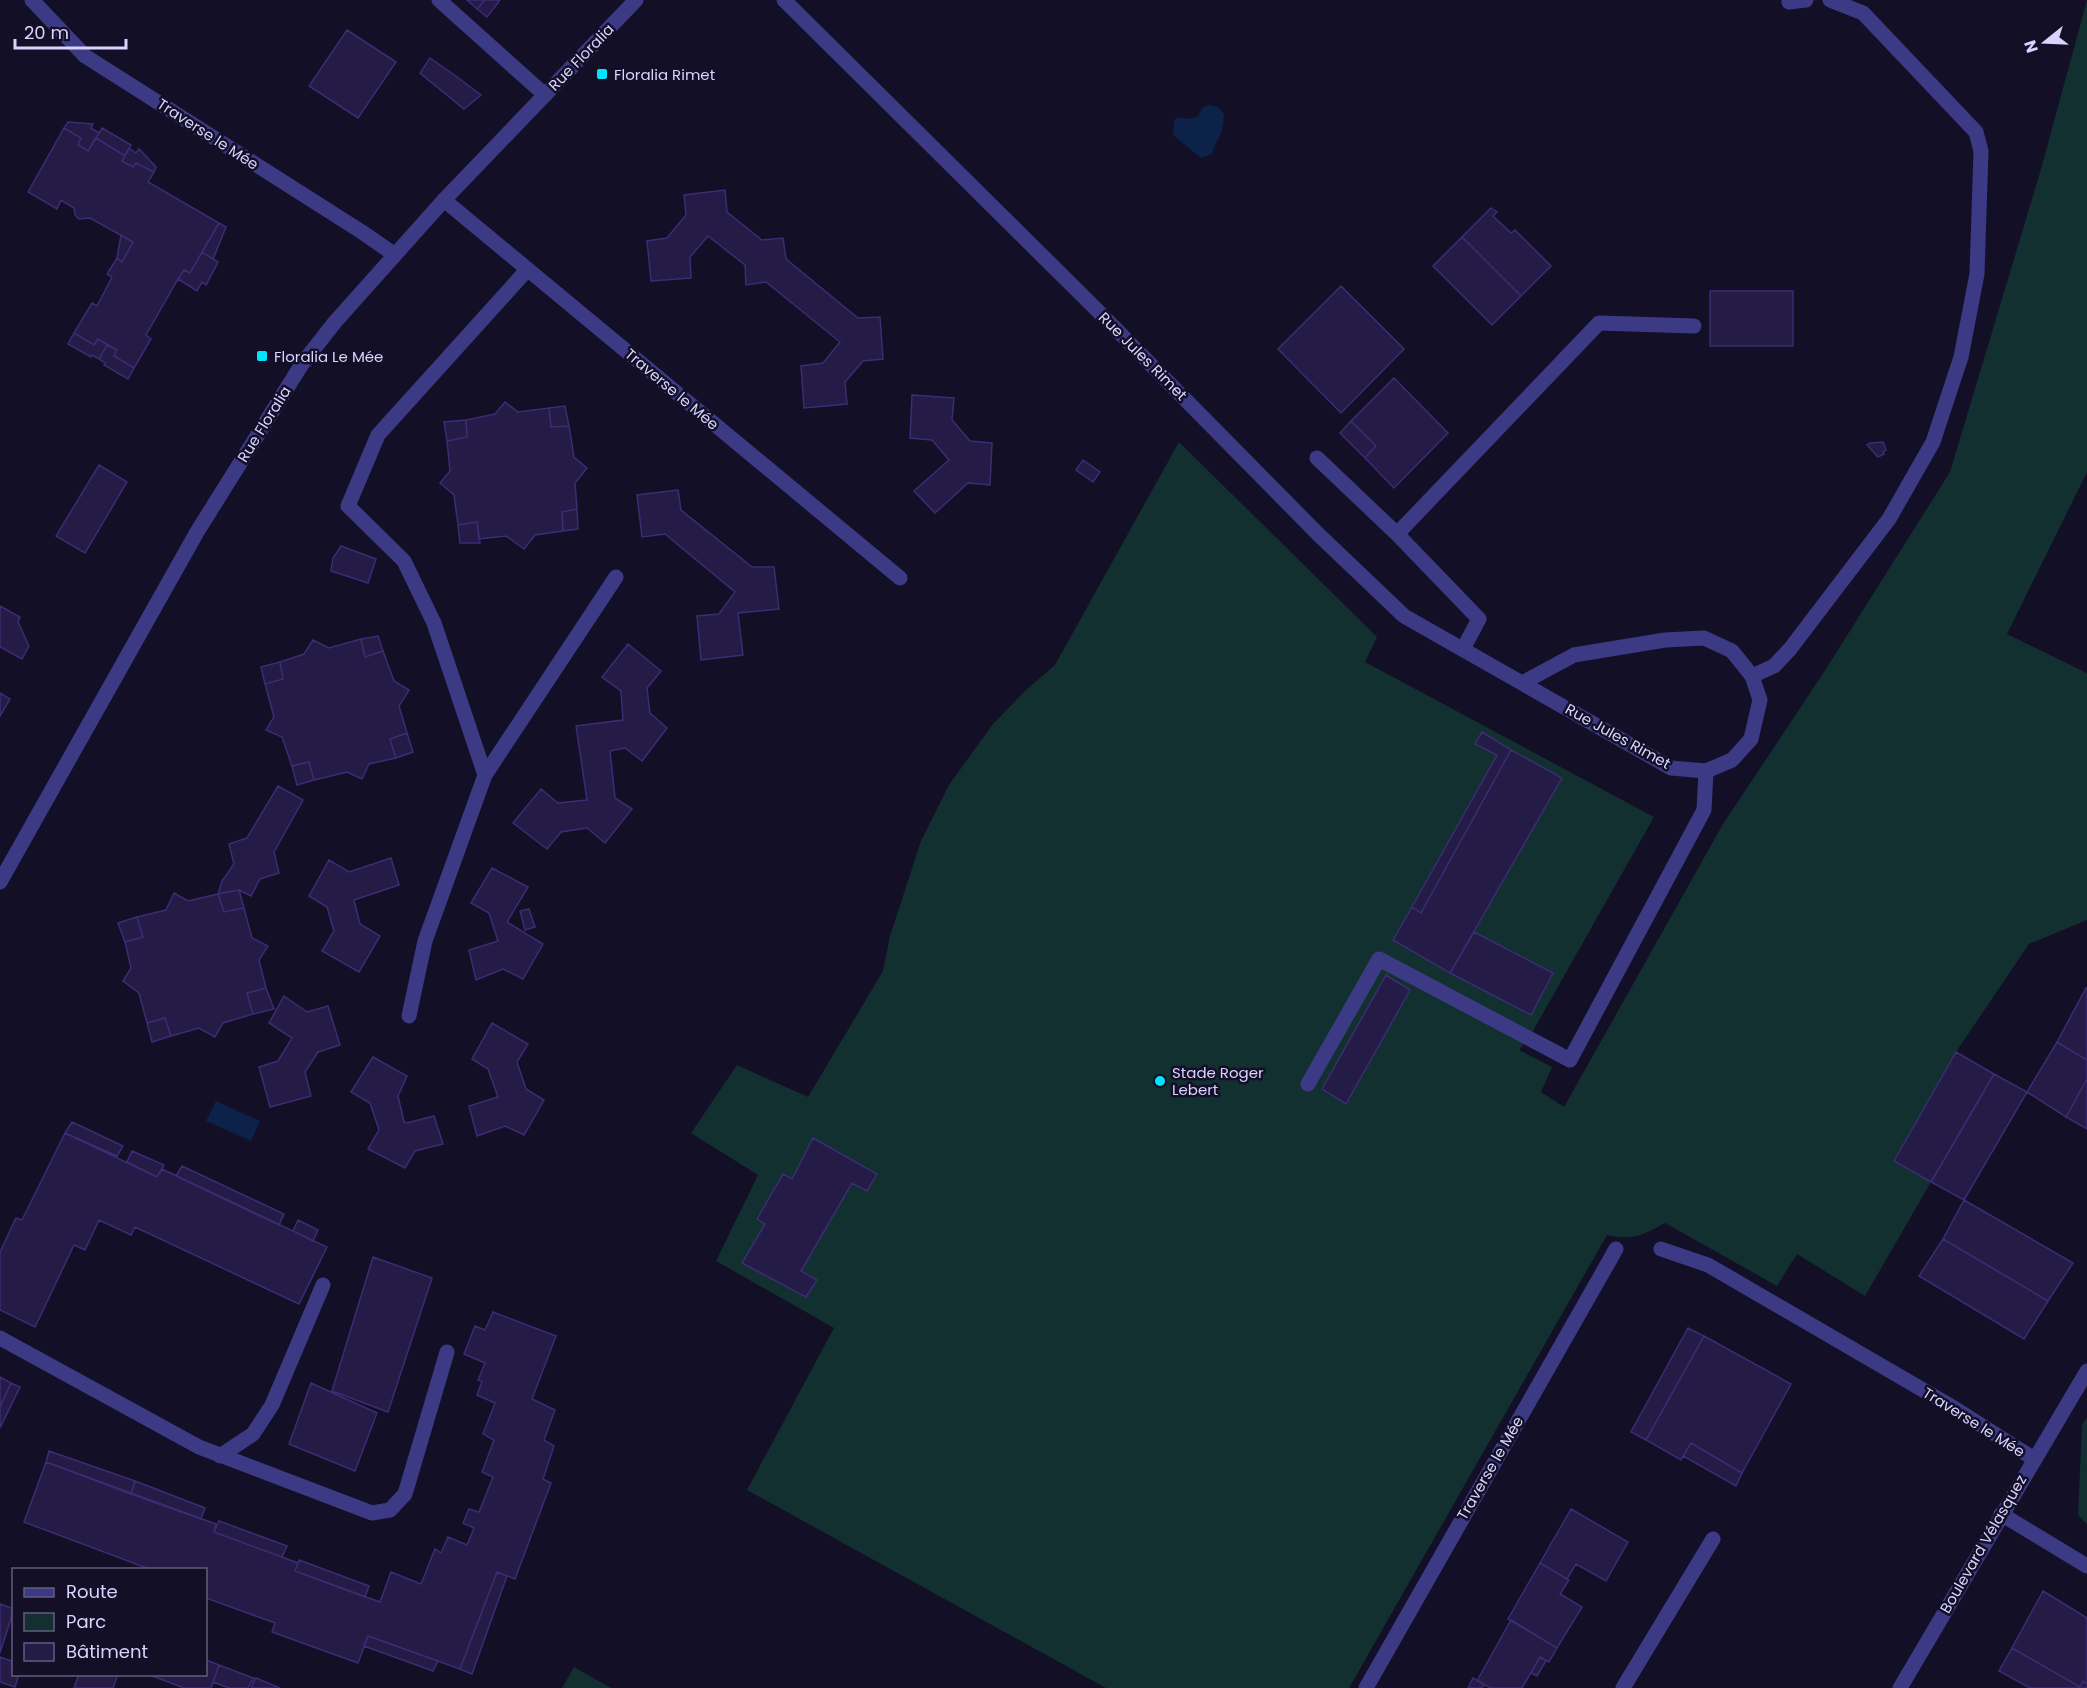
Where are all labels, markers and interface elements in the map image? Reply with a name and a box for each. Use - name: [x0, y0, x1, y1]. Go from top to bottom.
- scale bar: [15, 12, 126, 50]
- north arrow: [2015, 12, 2075, 72]
- street label: Rue Floralia: [544, 19, 618, 95]
- text: 20 m: [24, 20, 69, 45]
- text: N: [2018, 37, 2044, 56]
- place label: Floralia Rimet: [614, 64, 715, 85]
- marker: Floralia Rimet: [595, 67, 609, 81]
- street label: Traverse le Mée: [153, 93, 263, 175]
- street label: Rue Jules Rimet: [1094, 307, 1192, 405]
- street label: Traverse le Mée: [621, 343, 723, 435]
- place label: Floralia Le Mée: [274, 346, 383, 367]
- marker: Floralia Le Mée: [255, 349, 269, 363]
- street label: Rue Floralia: [232, 382, 296, 466]
- street label: Rue Jules Rimet: [1562, 698, 1674, 774]
- place label: Stade Roger Lebert: [1172, 1062, 1264, 1100]
- marker: Stade Roger Lebert: [1153, 1074, 1167, 1088]
- street label: Traverse le Mée: [1919, 1382, 2029, 1462]
- street label: Traverse le Mée: [1452, 1412, 1528, 1524]
- street label: Boulevard Vélasquez: [1935, 1471, 2031, 1617]
- legend: [12, 1568, 207, 1676]
- text: Route: [66, 1579, 118, 1604]
- text: Parc: [66, 1609, 106, 1634]
- text: Bâtiment: [66, 1639, 148, 1664]

